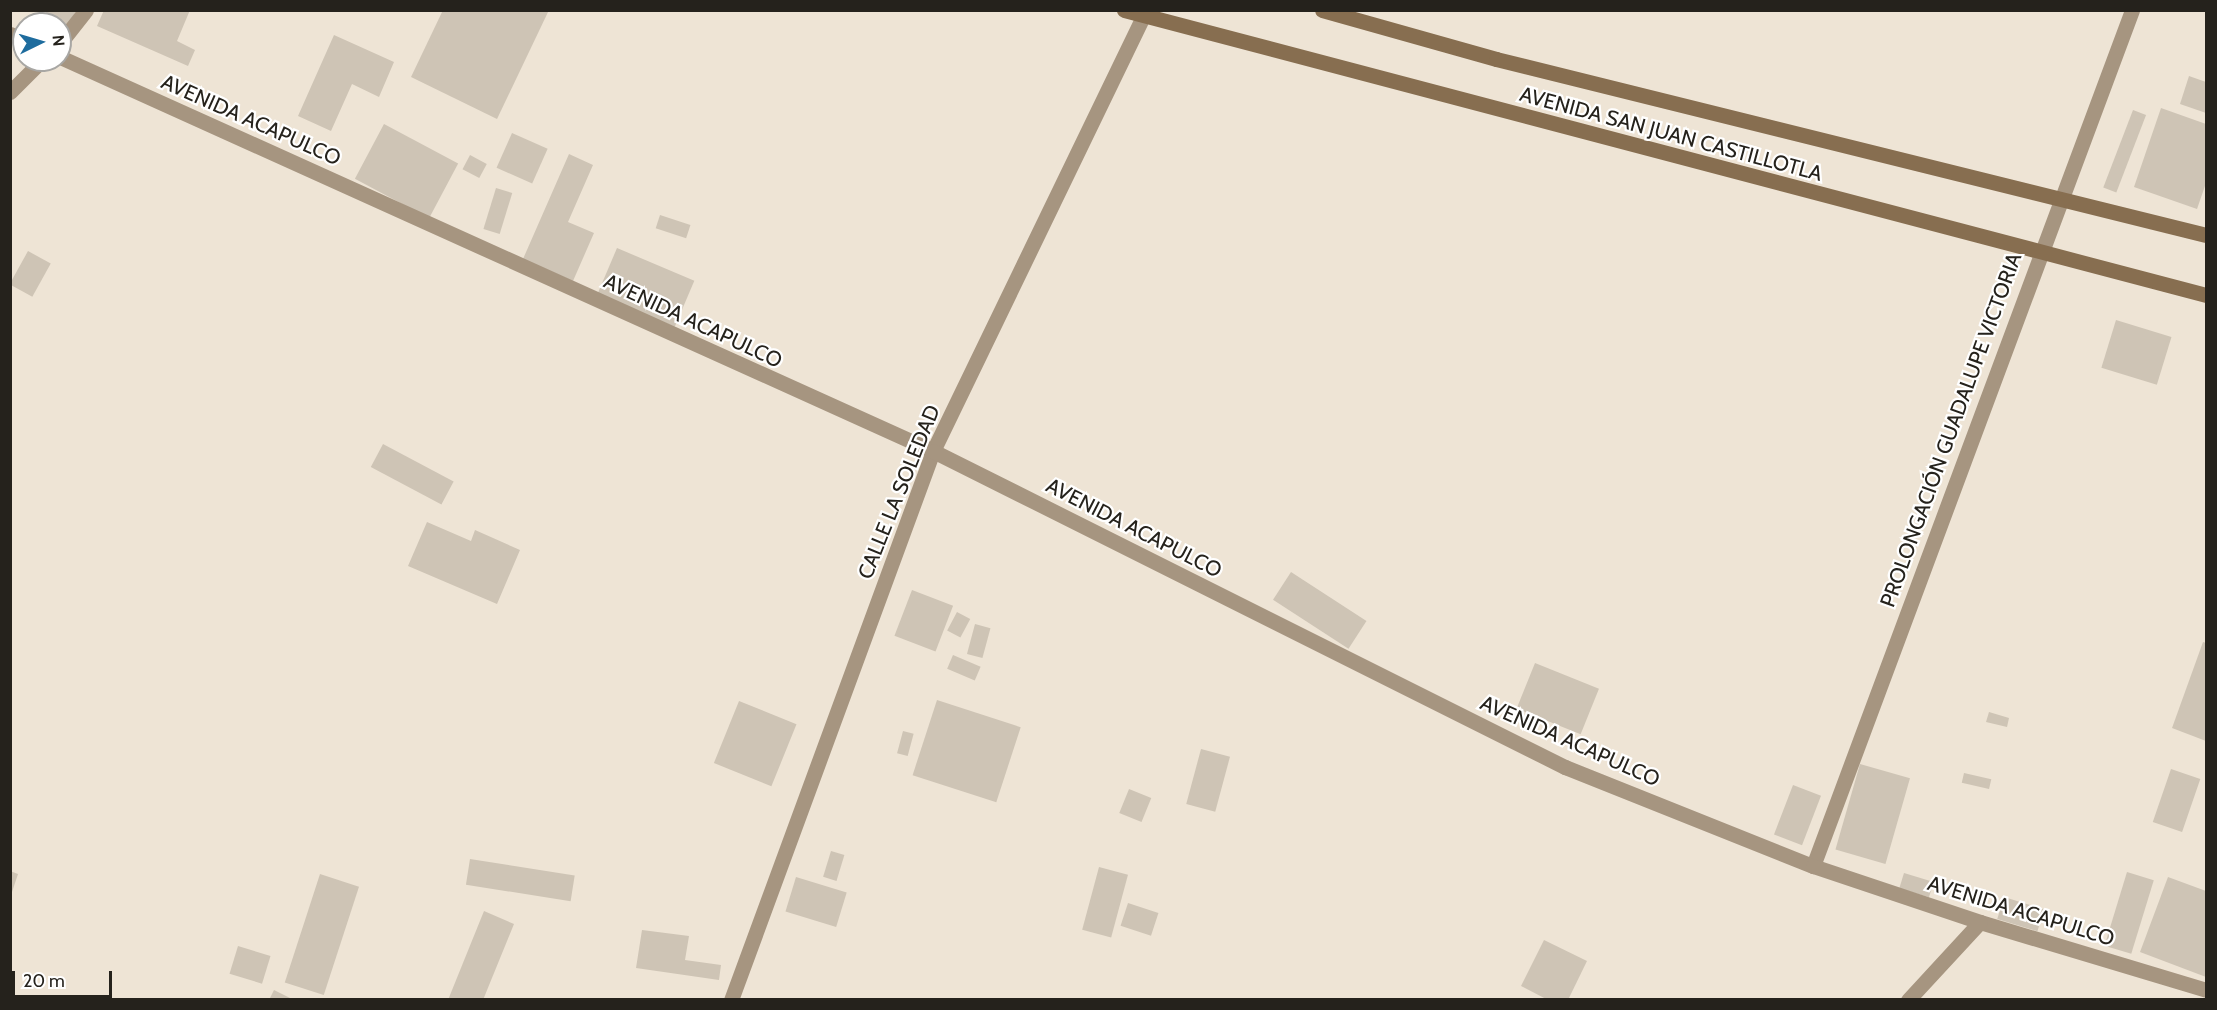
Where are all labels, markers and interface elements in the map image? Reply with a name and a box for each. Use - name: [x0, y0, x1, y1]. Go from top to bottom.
- north arrow: [12, 12, 72, 72]
- text: N: [48, 34, 68, 47]
- street label: AVENIDA ACAPULCO: [157, 69, 345, 171]
- street label: AVENIDA SAN JUAN CASTILLOTLA: [1517, 81, 1825, 187]
- street label: PROLONGACIÓN GUADALUPE VICTORIA: [1875, 249, 2027, 611]
- street label: AVENIDA ACAPULCO: [600, 269, 786, 373]
- street label: CALLE LA SOLEDAD: [853, 401, 945, 583]
- street label: AVENIDA ACAPULCO: [1042, 473, 1226, 583]
- street label: AVENIDA ACAPULCO: [1476, 690, 1664, 792]
- street label: AVENIDA ACAPULCO: [1925, 871, 2117, 951]
- scale bar: [15, 959, 116, 997]
- text: 20 m: [23, 970, 65, 992]

